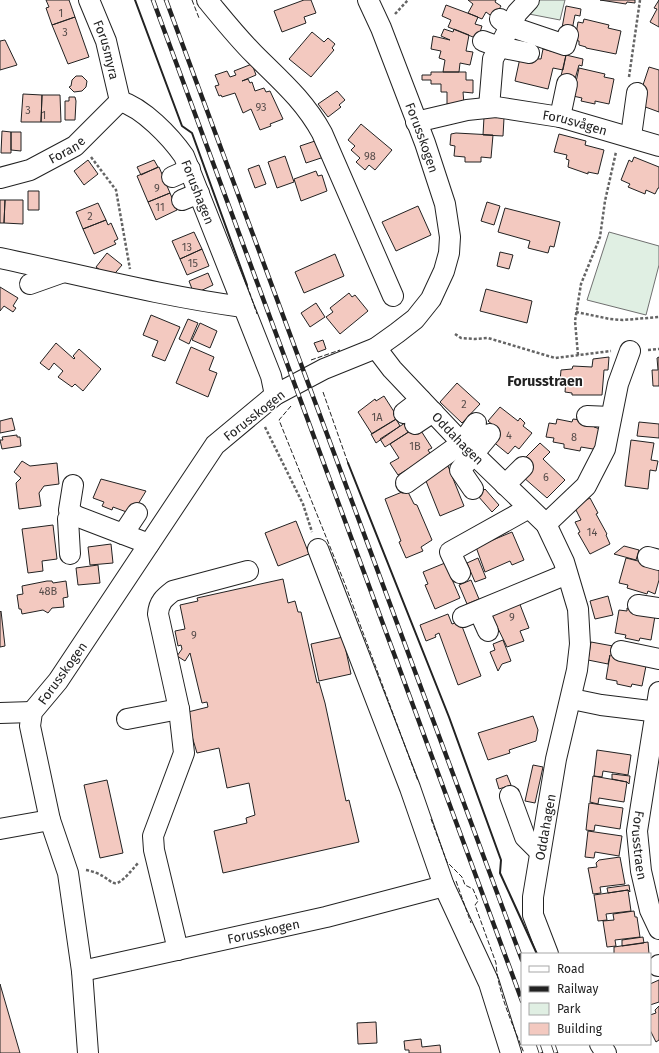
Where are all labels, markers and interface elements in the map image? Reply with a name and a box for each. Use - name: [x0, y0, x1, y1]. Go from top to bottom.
- house number: 1: [59, 7, 63, 20]
- street label: Forusmyra: [90, 18, 122, 81]
- house number: 3: [62, 26, 68, 39]
- house number: 93: [255, 101, 267, 114]
- street label: Forusskogen: [402, 101, 441, 175]
- house number: 3: [25, 104, 31, 117]
- street label: Forusvågen: [541, 107, 609, 138]
- house number: 1: [42, 109, 46, 122]
- street label: Forane: [46, 133, 88, 167]
- house number: 98: [364, 150, 376, 163]
- street label: Forushagen: [178, 158, 217, 226]
- house number: 9: [154, 182, 160, 195]
- house number: 11: [155, 201, 165, 214]
- house number: 2: [87, 210, 93, 223]
- house number: 13: [182, 241, 192, 254]
- house number: 15: [188, 257, 199, 270]
- district label: Forusstraen: [507, 373, 583, 390]
- street label: Forusskogen: [221, 387, 288, 444]
- house number: 2: [461, 398, 467, 411]
- street label: Oddahagen: [429, 409, 487, 468]
- house number: 1A: [371, 411, 383, 424]
- house number: 4: [506, 429, 512, 442]
- house number: 8: [571, 431, 577, 444]
- house number: 1B: [409, 440, 421, 453]
- house number: 6: [543, 471, 549, 484]
- house number: 14: [587, 526, 597, 539]
- house number: 48B: [39, 585, 58, 598]
- house number: 9: [509, 611, 515, 624]
- house number: 9: [191, 629, 197, 642]
- street label: Forusskogen: [35, 639, 90, 707]
- street label: Oddahagen: [532, 793, 559, 862]
- street label: Forusstraen: [629, 810, 650, 881]
- street label: Forusskogen: [226, 916, 301, 947]
- legend: [521, 953, 651, 1045]
- text: Road: [557, 962, 585, 976]
- text: Railway: [557, 982, 598, 996]
- text: Park: [557, 1002, 581, 1016]
- text: Building: [557, 1022, 603, 1036]

